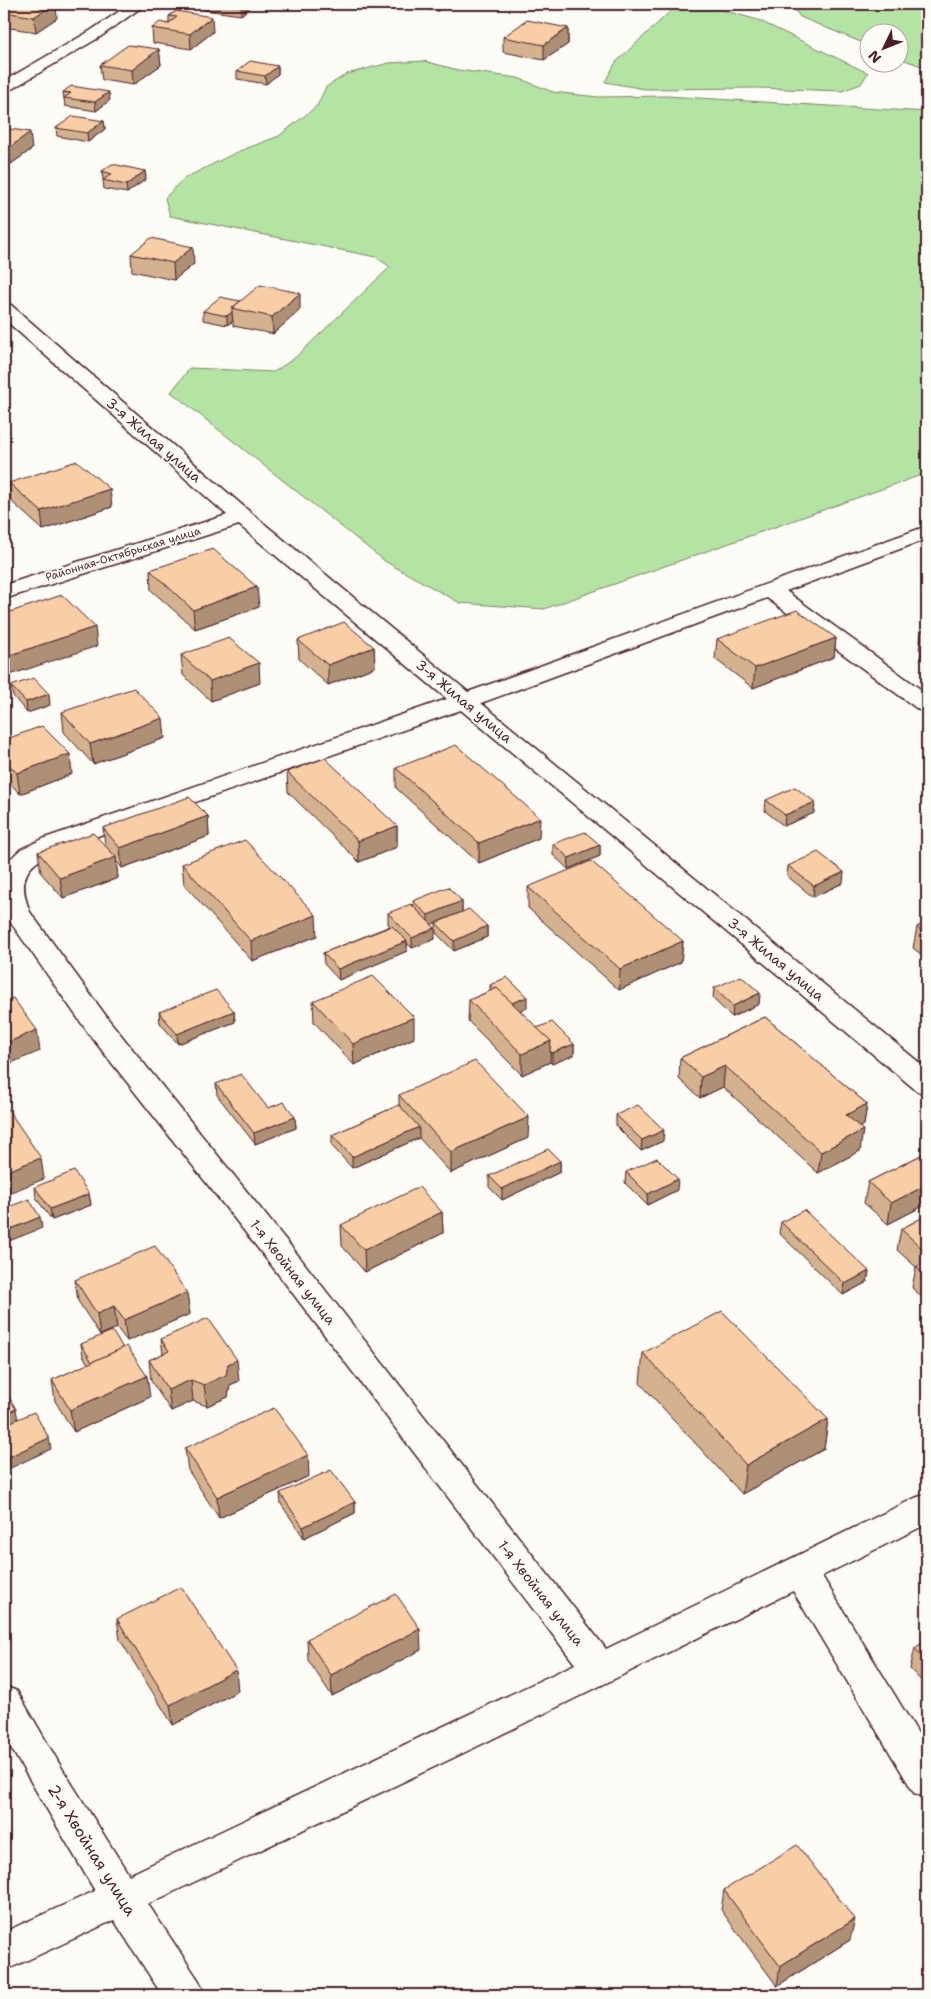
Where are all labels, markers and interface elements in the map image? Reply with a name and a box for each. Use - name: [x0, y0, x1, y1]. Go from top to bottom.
- north arrow: [858, 22, 908, 72]
- text: N: [864, 47, 885, 67]
- street label: 3-я Жилая улица: [103, 394, 206, 486]
- street label: Районная-Октябрьская улица: [44, 523, 202, 585]
- street label: 3-я Жилая улица: [412, 655, 516, 747]
- street label: 3-я Жилая улица: [724, 913, 828, 1005]
- street label: 1-я Хвойная улица: [246, 1216, 340, 1329]
- street label: 1-я Хвойная улица: [494, 1537, 588, 1650]
- street label: 2-я Хвойная улица: [43, 1780, 141, 1920]

